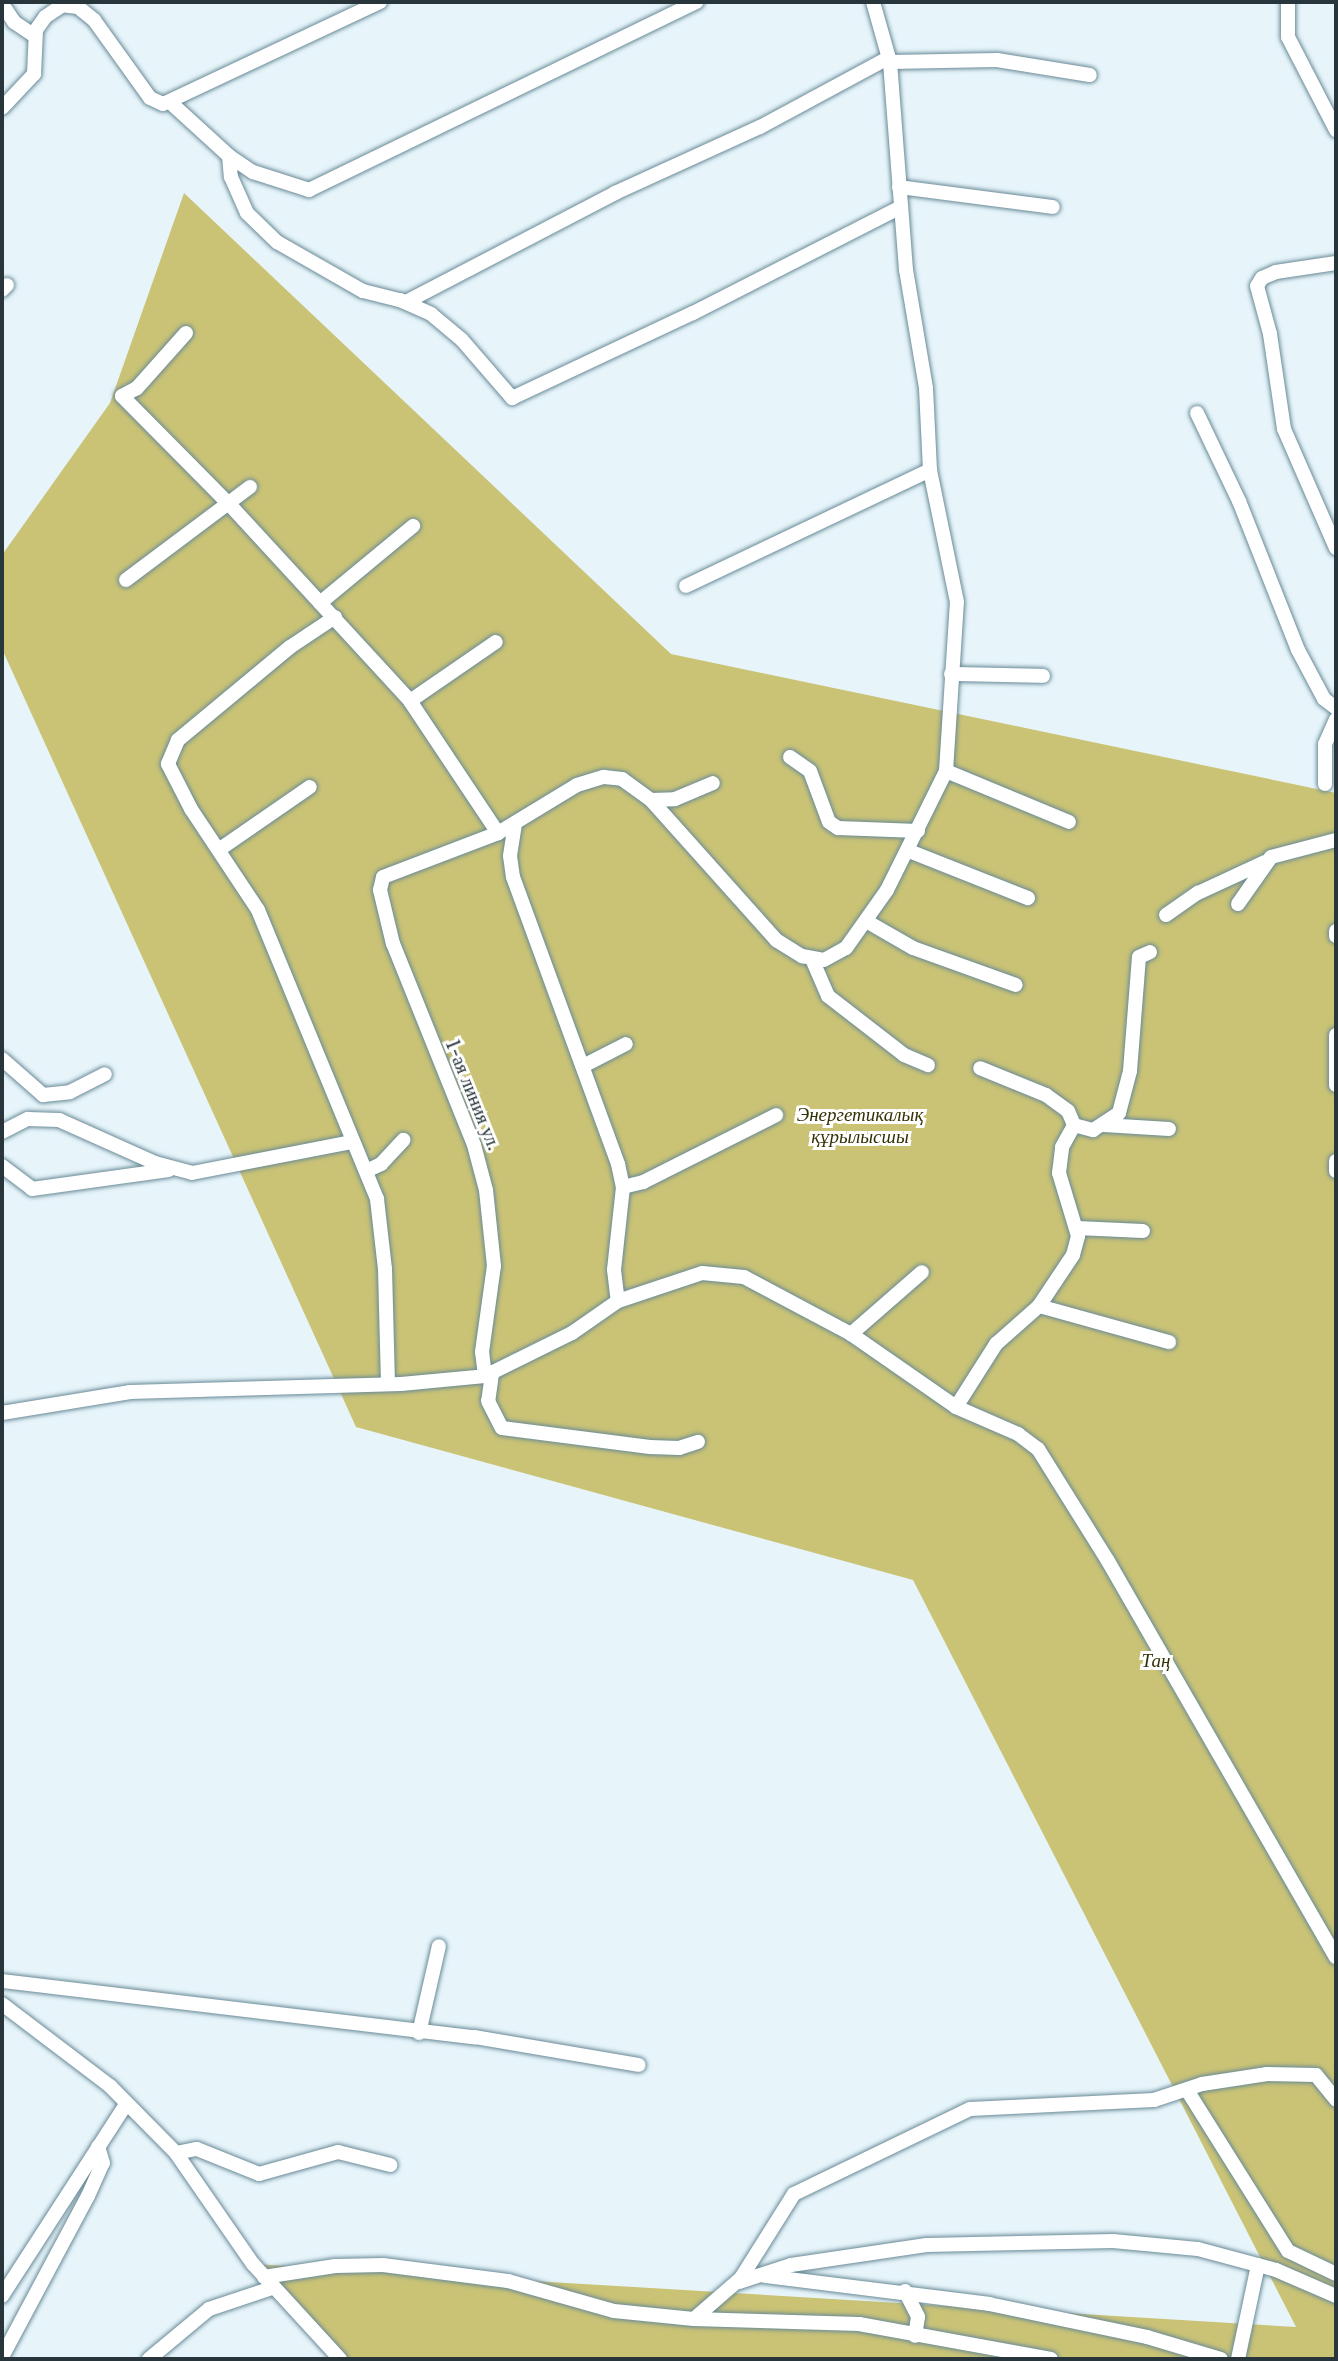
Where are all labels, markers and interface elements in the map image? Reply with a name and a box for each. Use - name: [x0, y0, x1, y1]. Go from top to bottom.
- street label: 1-ая линия ул.: [440, 1036, 506, 1154]
- park label: Энергетикалық құрылысшы: [797, 1104, 923, 1148]
- park label: Таң: [1142, 1650, 1170, 1672]

